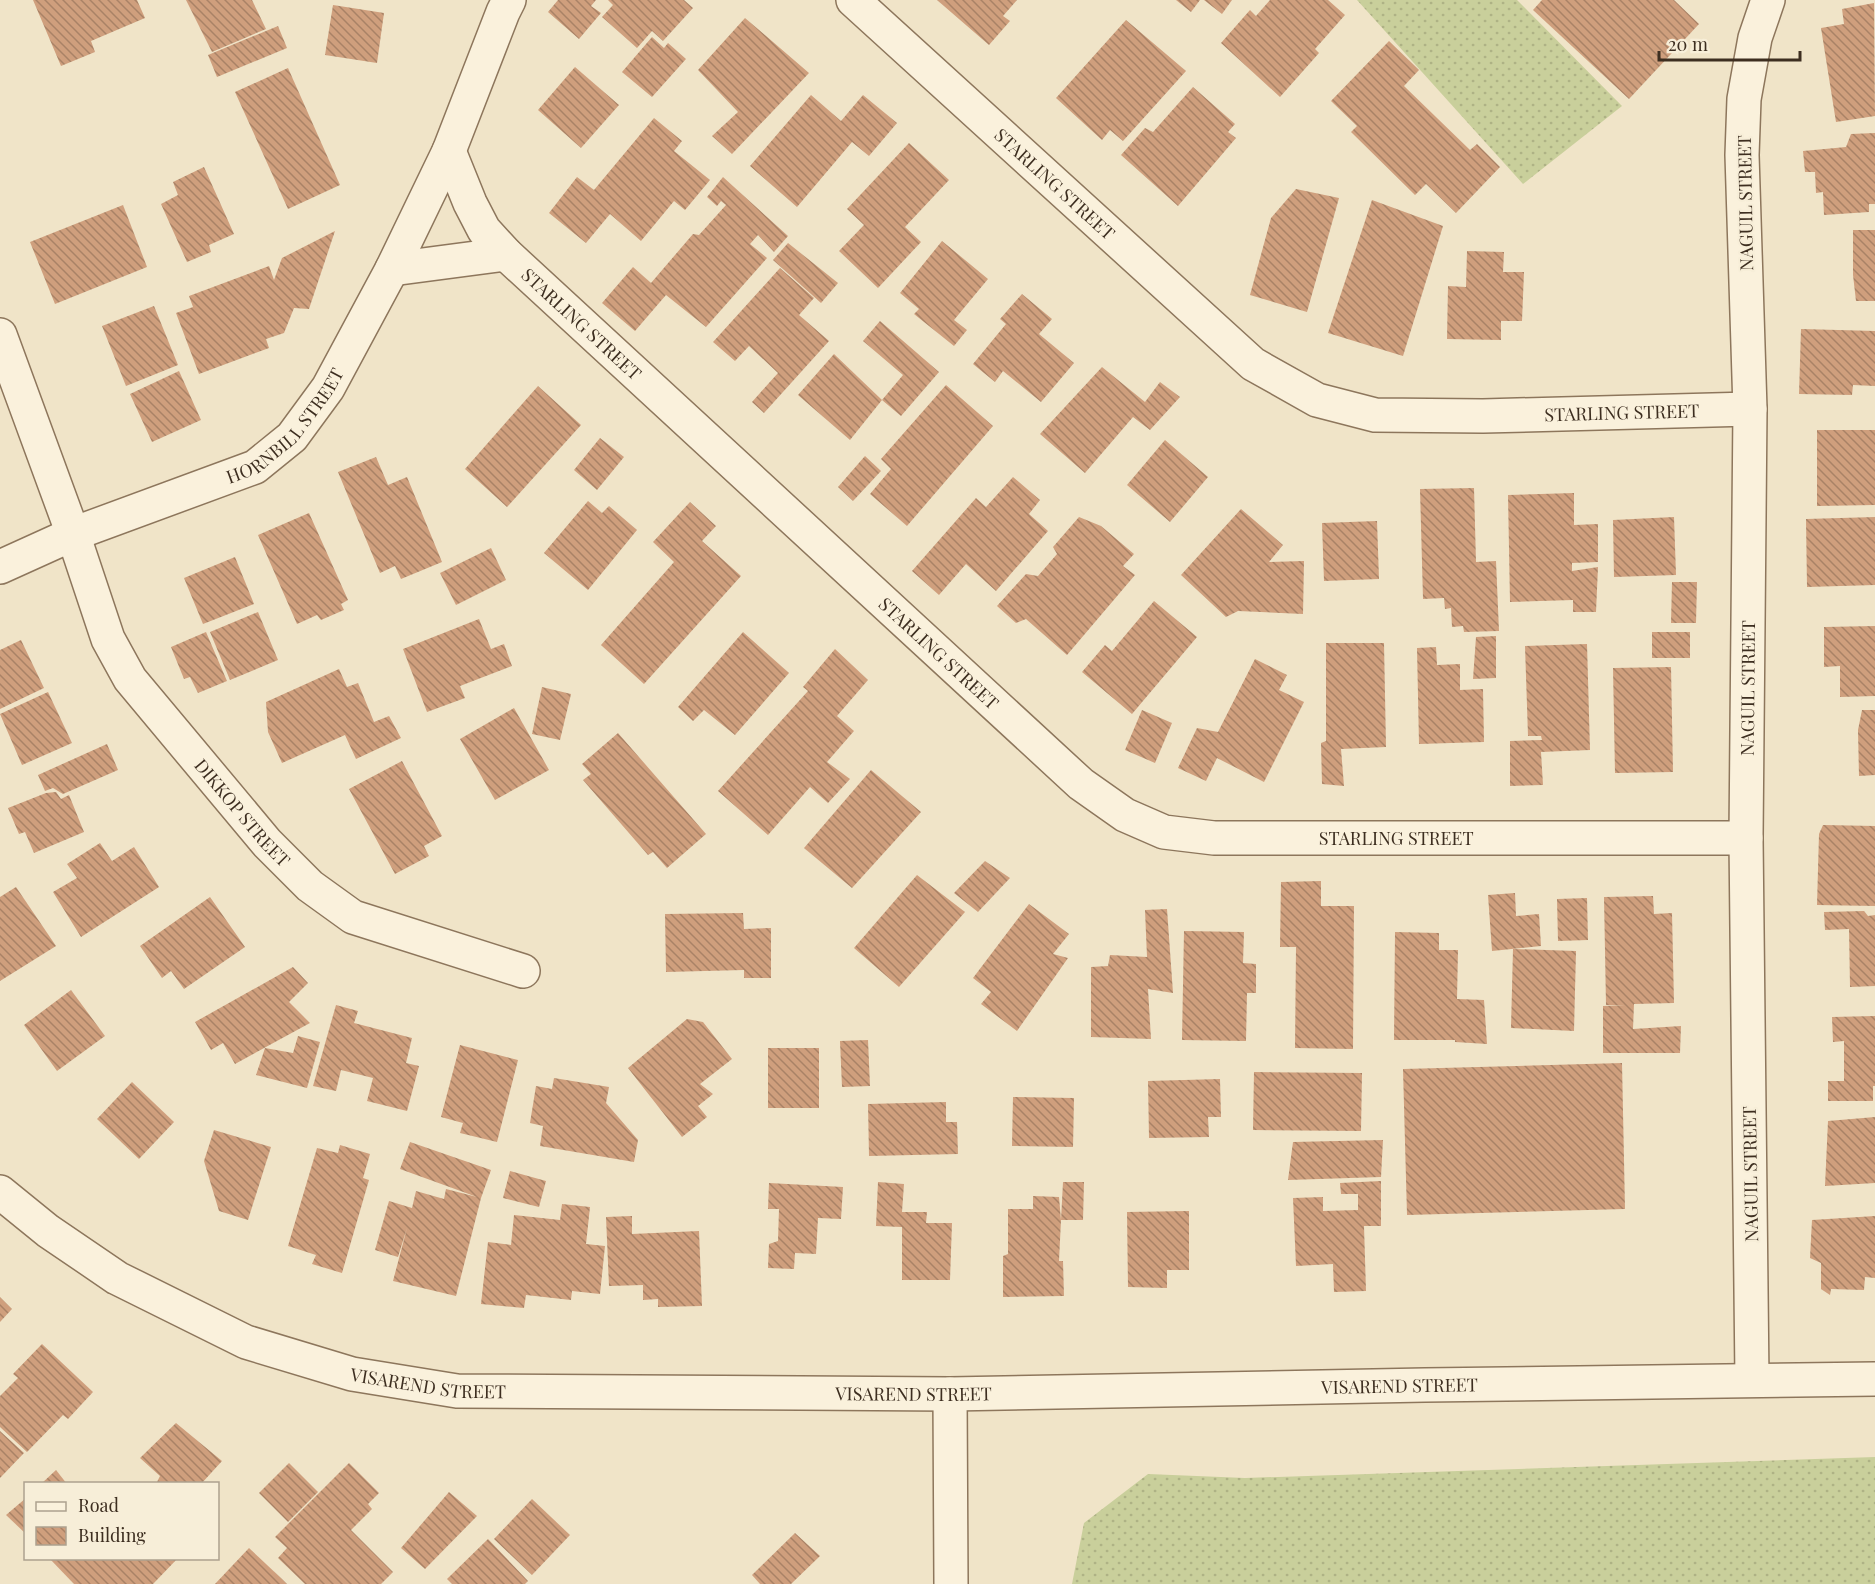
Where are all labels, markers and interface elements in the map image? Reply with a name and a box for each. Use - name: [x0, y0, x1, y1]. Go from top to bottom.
- scale bar: [1659, 24, 1800, 62]
- text: 20 m: [1668, 32, 1708, 56]
- street label: STARLING STREET: [990, 123, 1120, 245]
- street label: NAGUIL STREET: [1732, 135, 1758, 271]
- street label: STARLING STREET: [517, 262, 647, 385]
- street label: HORNBILL STREET: [223, 364, 349, 489]
- street label: STARLING STREET: [1544, 398, 1700, 426]
- street label: STARLING STREET: [874, 592, 1004, 714]
- street label: NAGUIL STREET: [1735, 620, 1760, 756]
- street label: DIKKOP STREET: [189, 754, 296, 872]
- street label: STARLING STREET: [1319, 826, 1474, 850]
- street label: NAGUIL STREET: [1737, 1106, 1763, 1242]
- street label: VISAREND STREET: [348, 1362, 506, 1404]
- street label: VISAREND STREET: [1320, 1372, 1478, 1399]
- street label: VISAREND STREET: [834, 1381, 992, 1406]
- legend: [24, 1482, 219, 1560]
- text: Road: [78, 1493, 119, 1517]
- text: Building: [78, 1523, 146, 1547]

